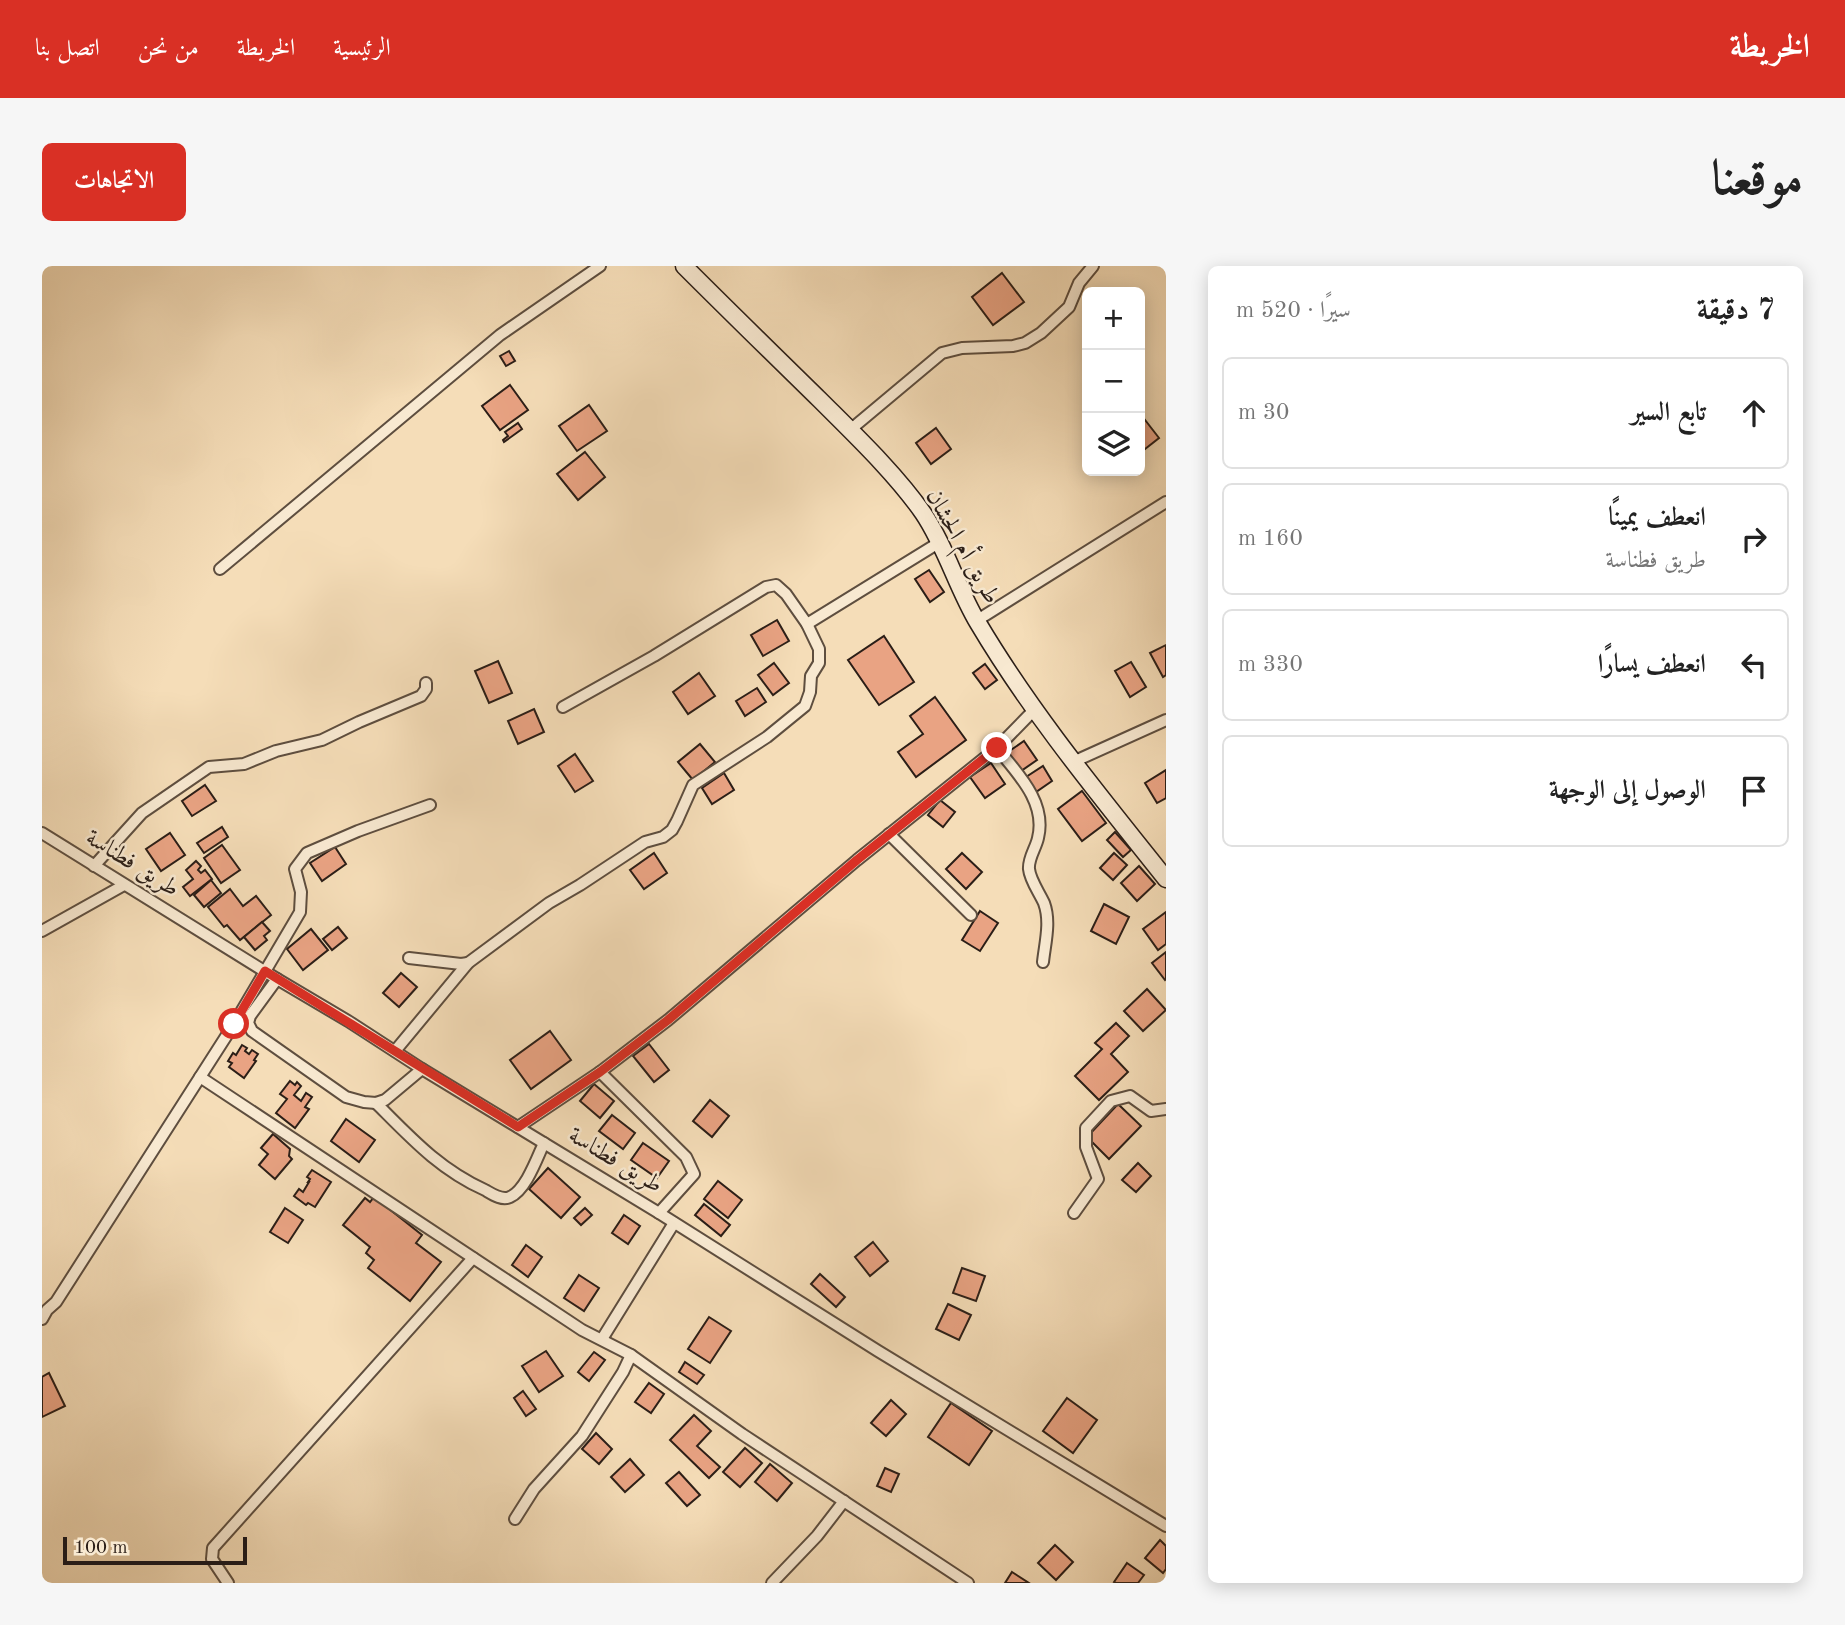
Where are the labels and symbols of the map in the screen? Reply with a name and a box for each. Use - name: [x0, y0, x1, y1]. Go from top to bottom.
- street label: طريق أم الحشان: [915, 482, 1009, 612]
- route end: [981, 732, 1012, 763]
- street label: طريق فطناسة: [81, 826, 183, 903]
- route start: [218, 1008, 249, 1039]
- street label: طريق فطناسة: [563, 1124, 666, 1199]
- scale bar: [63, 1534, 247, 1566]

